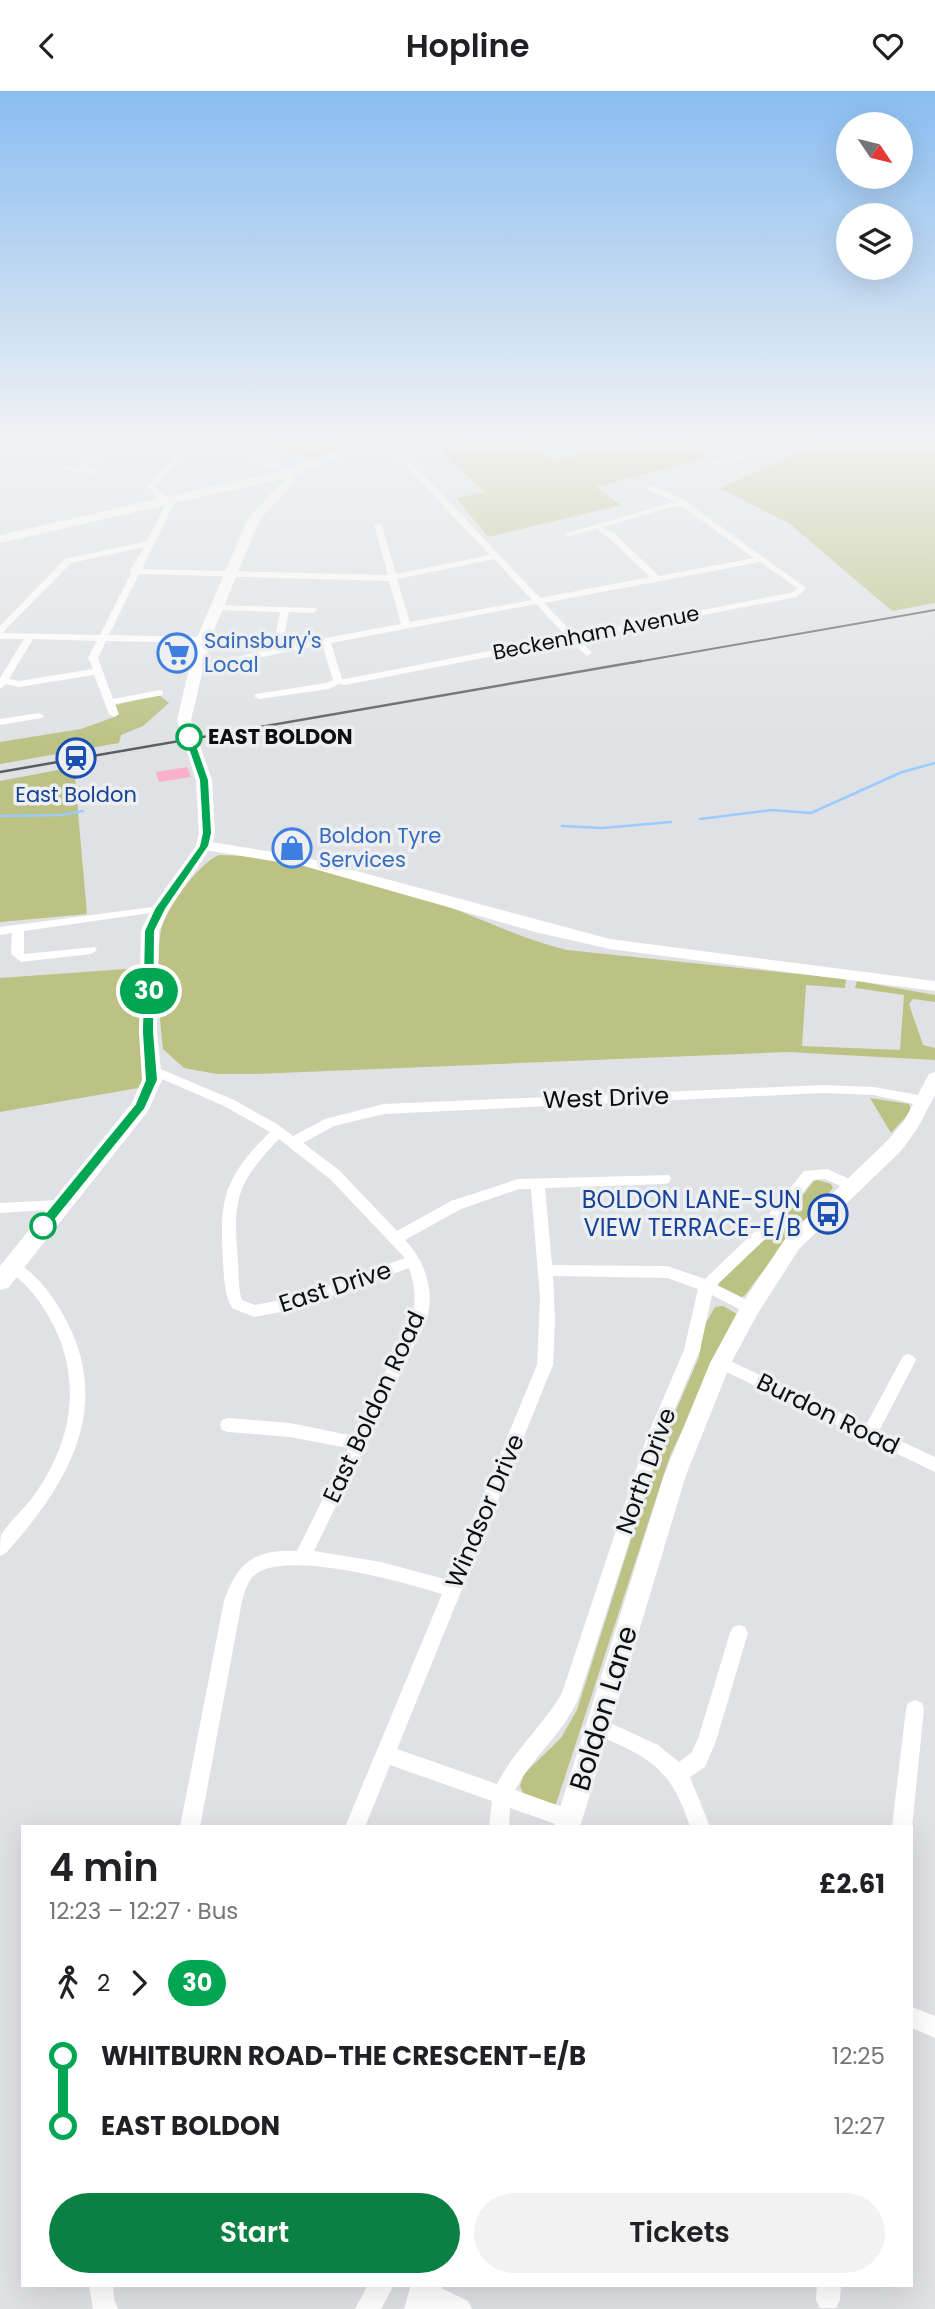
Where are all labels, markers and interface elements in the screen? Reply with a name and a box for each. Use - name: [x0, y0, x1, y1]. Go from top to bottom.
- text: Hopline: [406, 23, 529, 68]
- icon: back: [28, 27, 66, 65]
- icon: heart: [869, 27, 907, 65]
- north arrow: [836, 112, 914, 189]
- map controls: [836, 112, 913, 280]
- button: layers: [836, 203, 913, 280]
- street label: Beckenham Avenue: [490, 598, 702, 667]
- place label: Sainsbury's Local: [204, 626, 322, 679]
- supermarket icon: Sainsbury's Local: [156, 632, 198, 674]
- place label: EAST BOLDON: [208, 722, 353, 751]
- marker: EAST BOLDON: [176, 724, 202, 750]
- station icon: East Boldon: [55, 737, 97, 779]
- place label: East Boldon: [15, 780, 137, 809]
- place label: Boldon Tyre Services: [319, 821, 441, 874]
- shop icon: Boldon Tyre Services: [271, 827, 313, 869]
- line badge: 30: [118, 968, 180, 1014]
- text: 30: [134, 974, 164, 1007]
- street label: West Drive: [542, 1079, 670, 1116]
- place label: BOLDON LANE-SUN VIEW TERRACE-E/B: [582, 1183, 801, 1244]
- bus stop icon: BOLDON LANE-SUN VIEW TERRACE-E/B: [807, 1193, 849, 1235]
- unlabelled marker: [30, 1213, 56, 1239]
- street label: East Drive: [274, 1253, 395, 1320]
- street label: East Boldon Road: [315, 1306, 432, 1508]
- street label: Burdon Road: [751, 1365, 905, 1462]
- street label: North Drive: [607, 1403, 684, 1538]
- street label: Windsor Drive: [437, 1429, 532, 1593]
- street label: Boldon Lane: [560, 1621, 647, 1795]
- text: 4 min: [49, 1841, 159, 1894]
- text: £2.61: [819, 1866, 885, 1902]
- text: 12:23 – 12:27 · Bus: [49, 1895, 238, 1927]
- icon: walk: [49, 1964, 87, 2002]
- icon: forward: [120, 1964, 158, 2002]
- text: 30: [182, 1966, 212, 1999]
- text: 2: [97, 1967, 110, 1999]
- text: WHITBURN ROAD-THE CRESCENT-E/B: [101, 2038, 586, 2074]
- text: 12:25: [832, 2040, 885, 2072]
- text: EAST BOLDON: [101, 2108, 280, 2144]
- text: 12:27: [834, 2110, 885, 2142]
- button: Start: [49, 2193, 460, 2273]
- button: Tickets: [474, 2193, 885, 2273]

